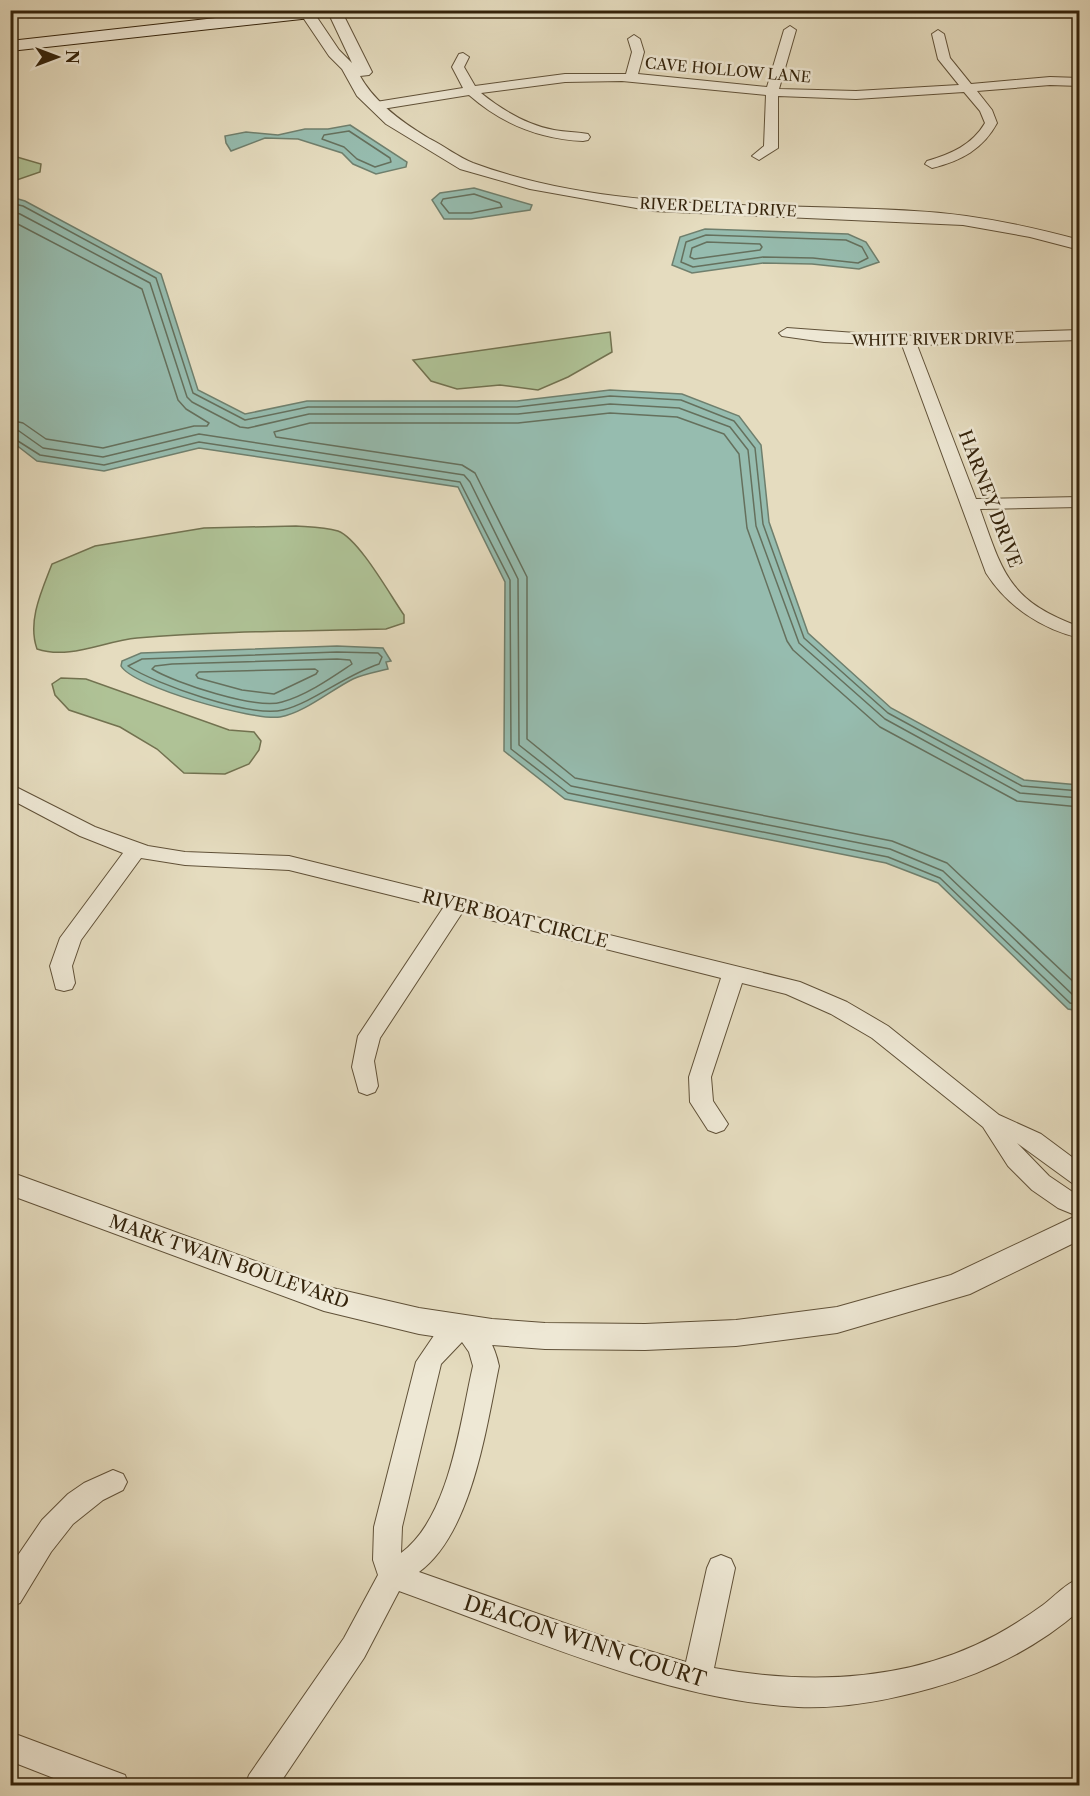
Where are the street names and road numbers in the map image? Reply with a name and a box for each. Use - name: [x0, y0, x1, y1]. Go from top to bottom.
- street label: CAVE HOLLOW LANE: [644, 53, 812, 87]
- street label: RIVER DELTA DRIVE: [639, 193, 797, 221]
- street label: WHITE RIVER DRIVE: [851, 328, 1014, 350]
- street label: HARNEY DRIVE: [954, 427, 1026, 571]
- street label: RIVER BOAT CIRCLE: [420, 885, 610, 953]
- street label: MARK TWAIN BOULEVARD: [106, 1211, 352, 1313]
- street label: DEACON WINN COURT: [461, 1590, 710, 1692]

